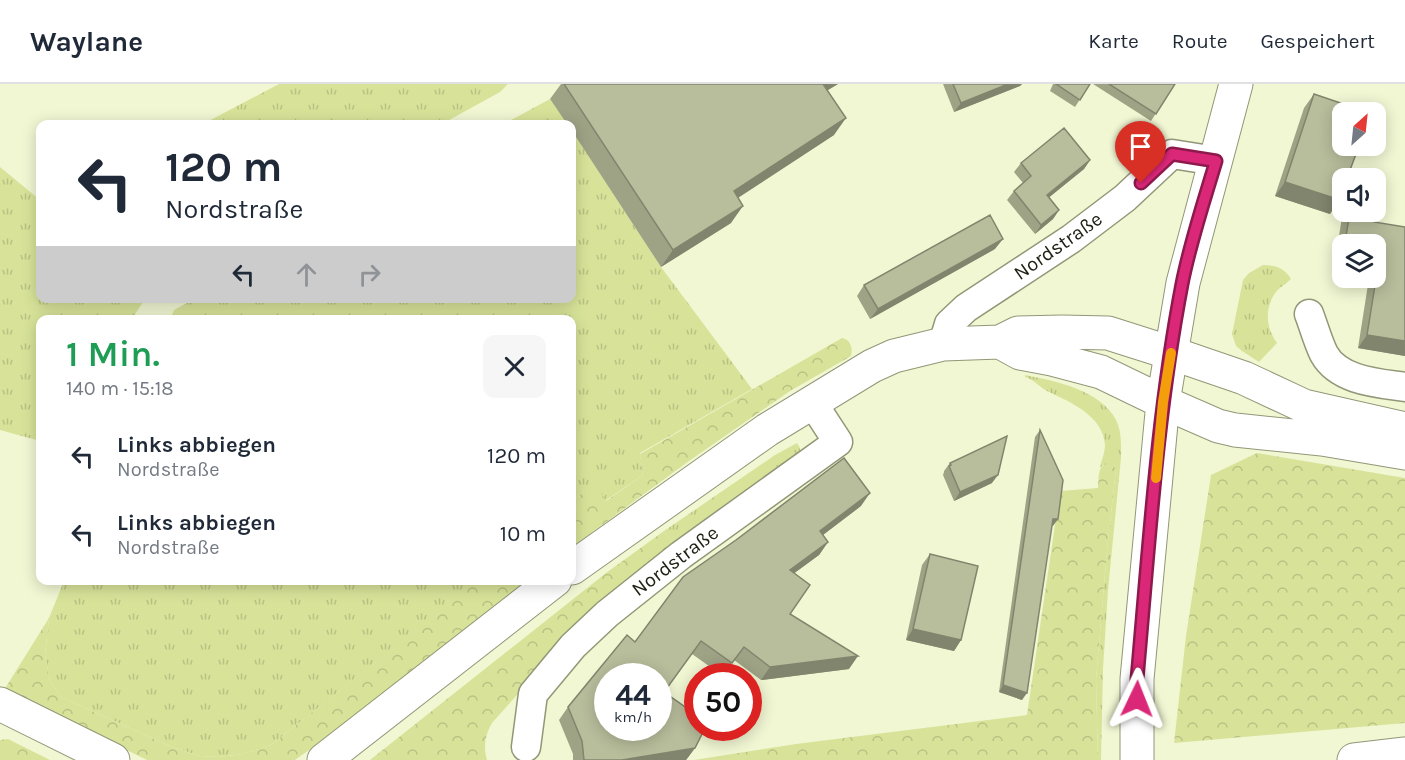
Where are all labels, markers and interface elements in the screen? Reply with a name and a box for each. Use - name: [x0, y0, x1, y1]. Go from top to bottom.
- text: Waylane: [30, 25, 143, 58]
- text: Karte: [1088, 29, 1139, 53]
- text: Route: [1172, 29, 1228, 53]
- text: Gespeichert: [1261, 29, 1375, 53]
- north arrow: [1332, 102, 1386, 156]
- map controls: [1332, 102, 1386, 288]
- pin: [1115, 121, 1166, 183]
- icon: arrive: [1124, 130, 1157, 163]
- text: 120 m: [165, 142, 282, 192]
- icon: left: [66, 144, 144, 222]
- button: sound: [1332, 168, 1386, 222]
- text: Nordstraße: [165, 193, 303, 225]
- street label: Nordstraße: [1009, 207, 1107, 285]
- button: layers: [1332, 234, 1386, 288]
- icon: left: [227, 258, 260, 291]
- icon: ahead: [290, 258, 323, 291]
- icon: right: [353, 258, 386, 291]
- text: 1 Min.: [66, 333, 160, 375]
- button: close: [483, 335, 546, 398]
- text: 140 m · 15:18: [66, 377, 174, 400]
- text: Links abbiegen: [117, 432, 276, 458]
- icon: left: [66, 440, 99, 473]
- text: 120 m: [487, 443, 546, 469]
- text: Nordstraße: [117, 458, 220, 481]
- text: Links abbiegen: [117, 510, 276, 536]
- icon: left: [66, 518, 99, 551]
- text: 10 m: [500, 521, 546, 547]
- street label: Nordstraße: [627, 521, 723, 601]
- text: Nordstraße: [117, 536, 220, 559]
- speed limit sign: 50: [684, 663, 762, 741]
- position arrow: [1105, 667, 1169, 731]
- text: 44: [615, 677, 651, 713]
- text: km/h: [614, 708, 652, 726]

